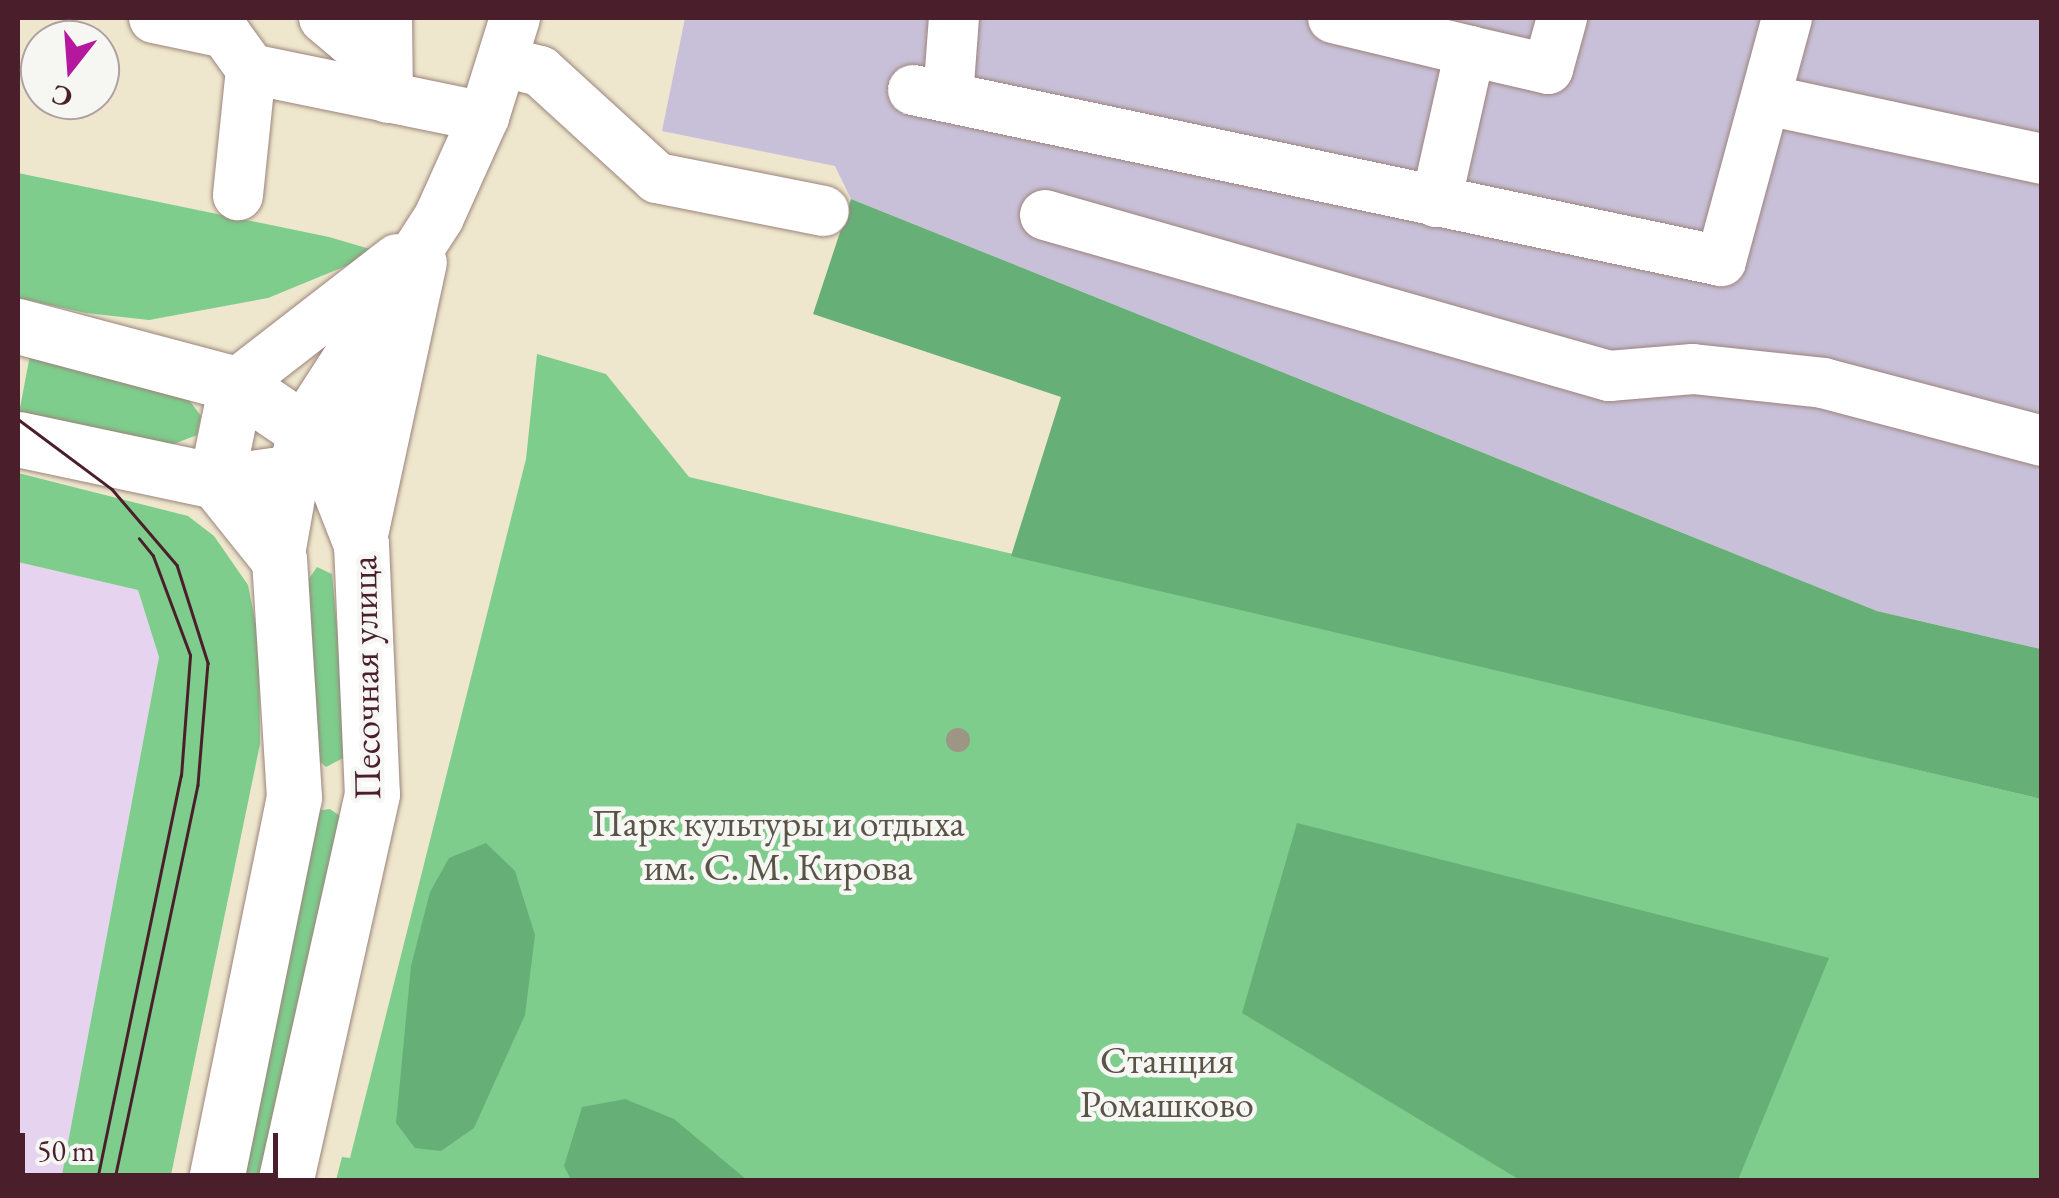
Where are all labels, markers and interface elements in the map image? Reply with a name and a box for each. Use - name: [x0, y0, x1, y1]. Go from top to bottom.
- north arrow: [20, 20, 120, 120]
- text: С: [47, 77, 77, 117]
- street label: Песочная улица: [340, 555, 390, 801]
- park label: Парк культуры и отдыха им. С. М. Кирова: [591, 800, 965, 889]
- park label: Станция Ромашково: [1080, 1037, 1254, 1126]
- scale bar: [25, 1113, 282, 1175]
- text: 50 m: [37, 1131, 95, 1170]

